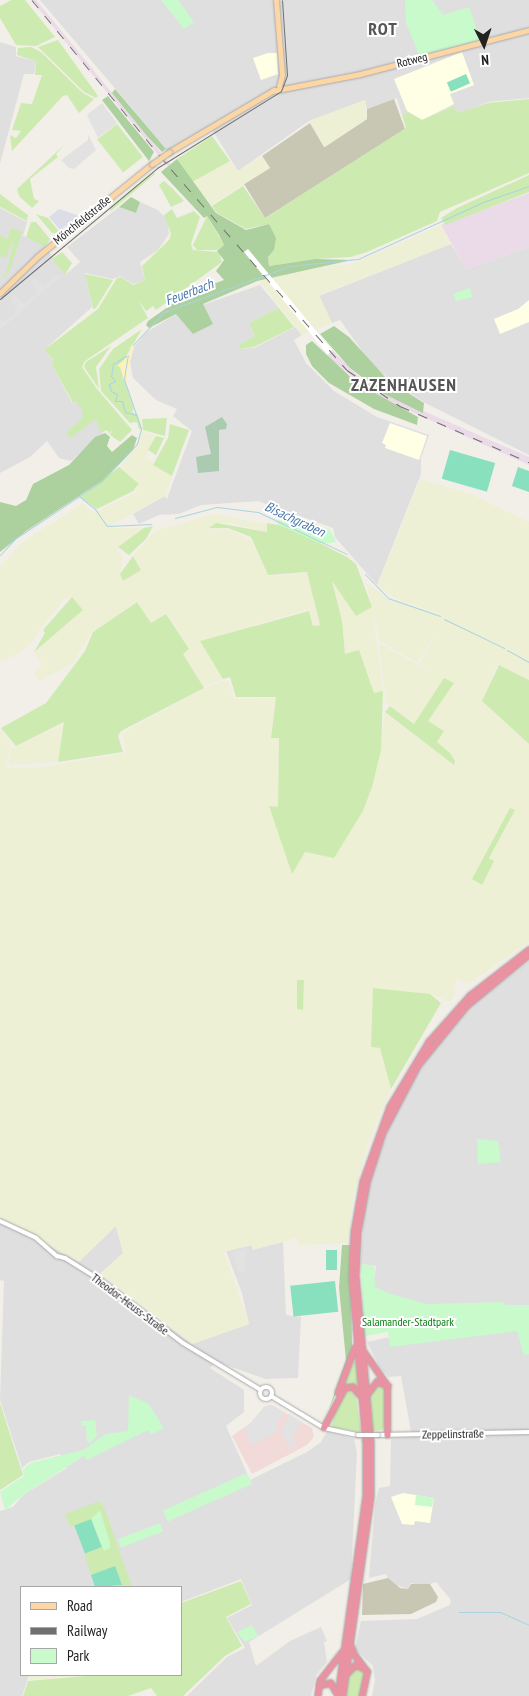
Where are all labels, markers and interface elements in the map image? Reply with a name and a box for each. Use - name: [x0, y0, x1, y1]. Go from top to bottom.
- district label: ROT: [368, 18, 398, 40]
- north arrow: [459, 20, 509, 70]
- street label: Rotweg: [395, 49, 429, 71]
- text: N: [481, 51, 489, 69]
- street label: Mönchfeldstraße: [50, 192, 114, 248]
- water label: Feuerbach: [163, 275, 215, 309]
- district label: ZAZENHAUSEN: [350, 374, 458, 396]
- water label: Bisachgraben: [262, 498, 328, 540]
- street label: Theodor-Heuss-Straße: [88, 1270, 172, 1338]
- park label: Salamander-Stadtpark: [362, 1315, 454, 1329]
- street label: Zeppelinstraße: [422, 1426, 484, 1442]
- legend: [20, 1586, 182, 1676]
- text: Road: [67, 1596, 93, 1615]
- text: Railway: [67, 1621, 107, 1640]
- text: Park: [67, 1646, 89, 1665]

